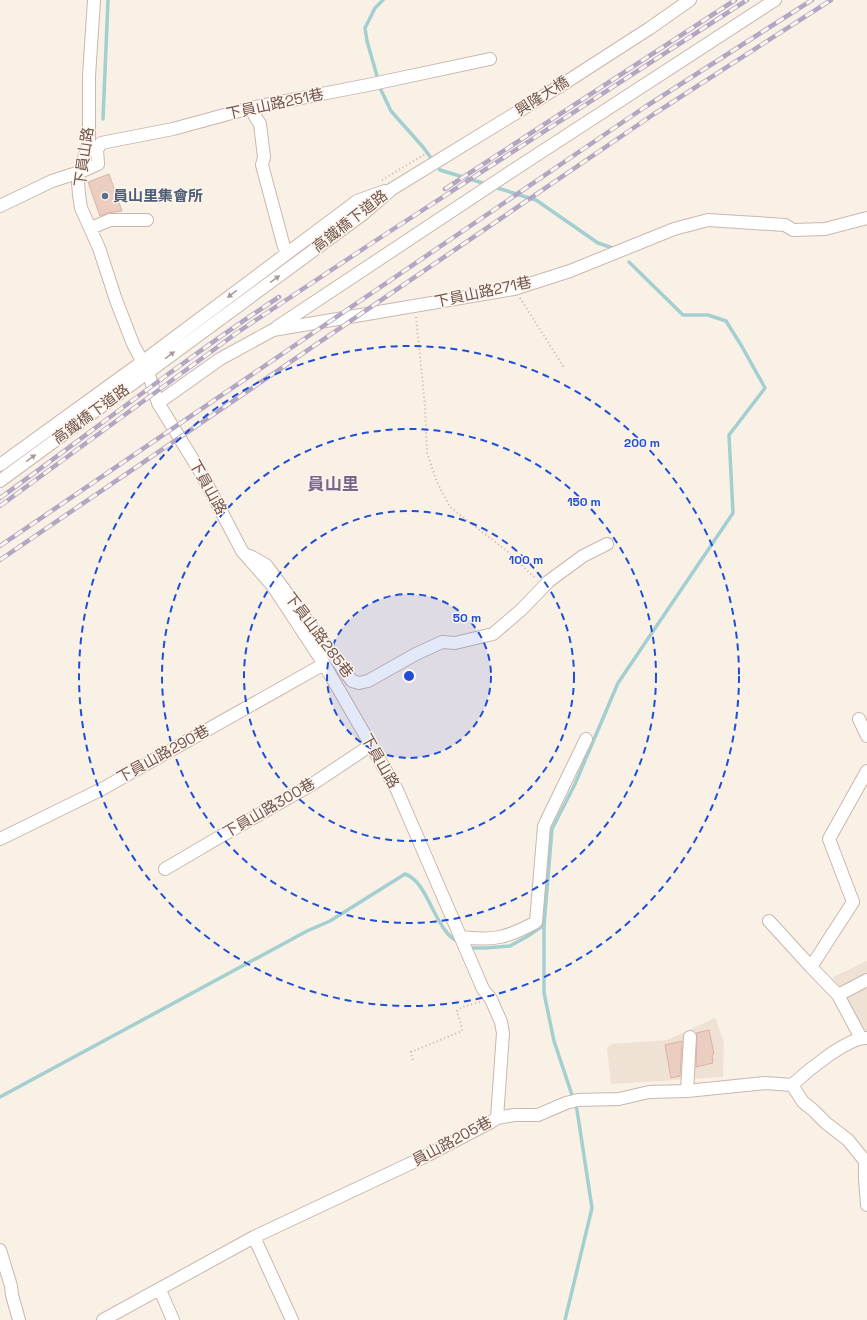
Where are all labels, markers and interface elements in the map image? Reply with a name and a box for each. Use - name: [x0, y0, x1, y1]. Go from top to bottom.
- street label: 興隆大橋: [511, 72, 572, 120]
- street label: 下員山路251巷: [224, 84, 325, 123]
- street label: 下員山路: [70, 126, 97, 188]
- street label: 高鐵橋下道路: [308, 185, 391, 256]
- place label: 員山里集會所: [113, 186, 203, 205]
- marker: 員山里集會所: [100, 191, 110, 201]
- street label: 下員山路271巷: [433, 272, 533, 311]
- one-way arrow: [269, 274, 280, 283]
- one-way arrow: [227, 290, 237, 298]
- one-way arrow: [164, 351, 175, 360]
- street label: 高鐵橋下道路: [49, 379, 133, 448]
- text: 200 m: [624, 435, 660, 451]
- one-way arrow: [26, 453, 37, 462]
- street label: 下員山路: [186, 456, 231, 518]
- district label: 員山里: [308, 473, 359, 495]
- text: 150 m: [567, 494, 601, 510]
- text: 100 m: [509, 552, 543, 568]
- street label: 下員山路285巷: [281, 588, 358, 681]
- text: 50 m: [453, 610, 481, 626]
- centre of rings: [402, 669, 416, 683]
- street label: 下員山路290巷: [113, 720, 212, 787]
- street label: 下員山路: [357, 730, 404, 791]
- street label: 下員山路300巷: [219, 774, 318, 842]
- street label: 員山路205巷: [409, 1112, 495, 1170]

